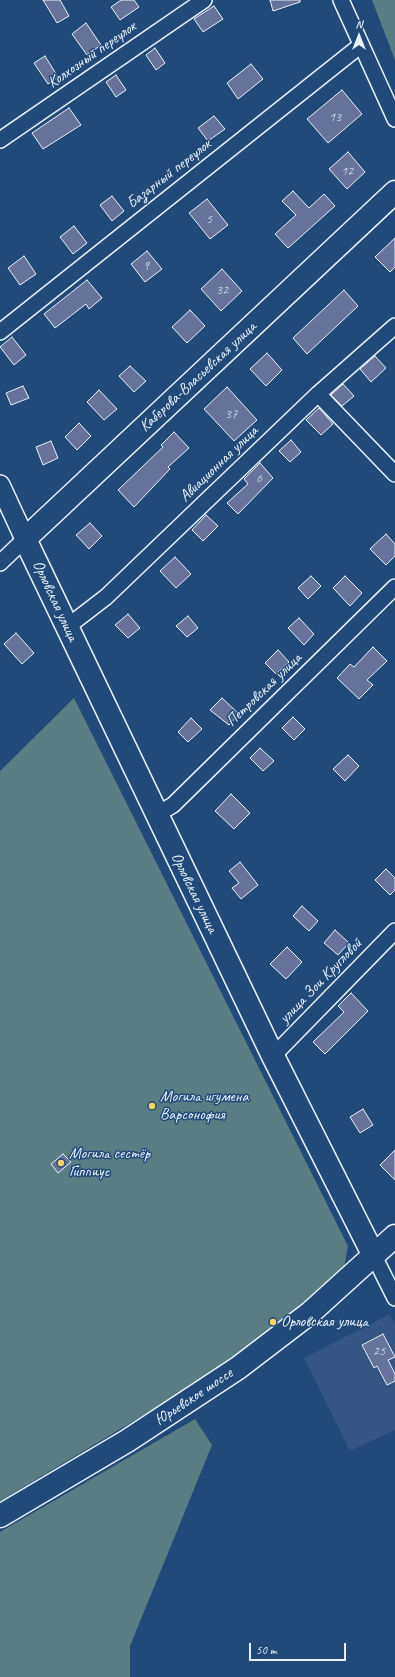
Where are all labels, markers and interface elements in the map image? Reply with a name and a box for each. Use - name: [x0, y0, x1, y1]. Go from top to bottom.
- north arrow: [339, 16, 379, 56]
- street label: Колхозный переулок: [44, 17, 140, 93]
- text: N: [356, 17, 362, 31]
- house number: 13: [329, 109, 341, 125]
- street label: Базарный переулок: [123, 135, 215, 213]
- house number: 12: [341, 163, 353, 179]
- house number: 5: [206, 211, 212, 227]
- house number: 9: [143, 258, 149, 274]
- house number: 32: [216, 282, 228, 298]
- street label: Каберова-Власьевская улица: [135, 318, 261, 436]
- house number: 37: [225, 406, 237, 422]
- street label: Авиационная улица: [176, 422, 262, 506]
- house number: 6: [256, 470, 262, 486]
- street label: Орловская улица: [28, 557, 82, 645]
- street label: Петровская улица: [222, 649, 306, 731]
- street label: Орловская улица: [166, 850, 222, 936]
- street label: улица Зои Кругловой: [275, 934, 367, 1028]
- place label: Могила игумена Варсонофия: [160, 1087, 248, 1125]
- marker: Могила игумена Варсонофия: [147, 1101, 157, 1111]
- place label: Могила сестёр Гиппиус: [69, 1144, 150, 1182]
- marker: Могила сестёр Гиппиус: [56, 1158, 66, 1168]
- place label: Орловская улица: [281, 1312, 368, 1332]
- marker: Орловская улица: [268, 1317, 278, 1327]
- house number: 25: [373, 1343, 385, 1359]
- street label: Юрьевское шоссе: [151, 1364, 237, 1430]
- scale bar: [251, 1635, 348, 1661]
- text: 50 m: [256, 1642, 276, 1658]

